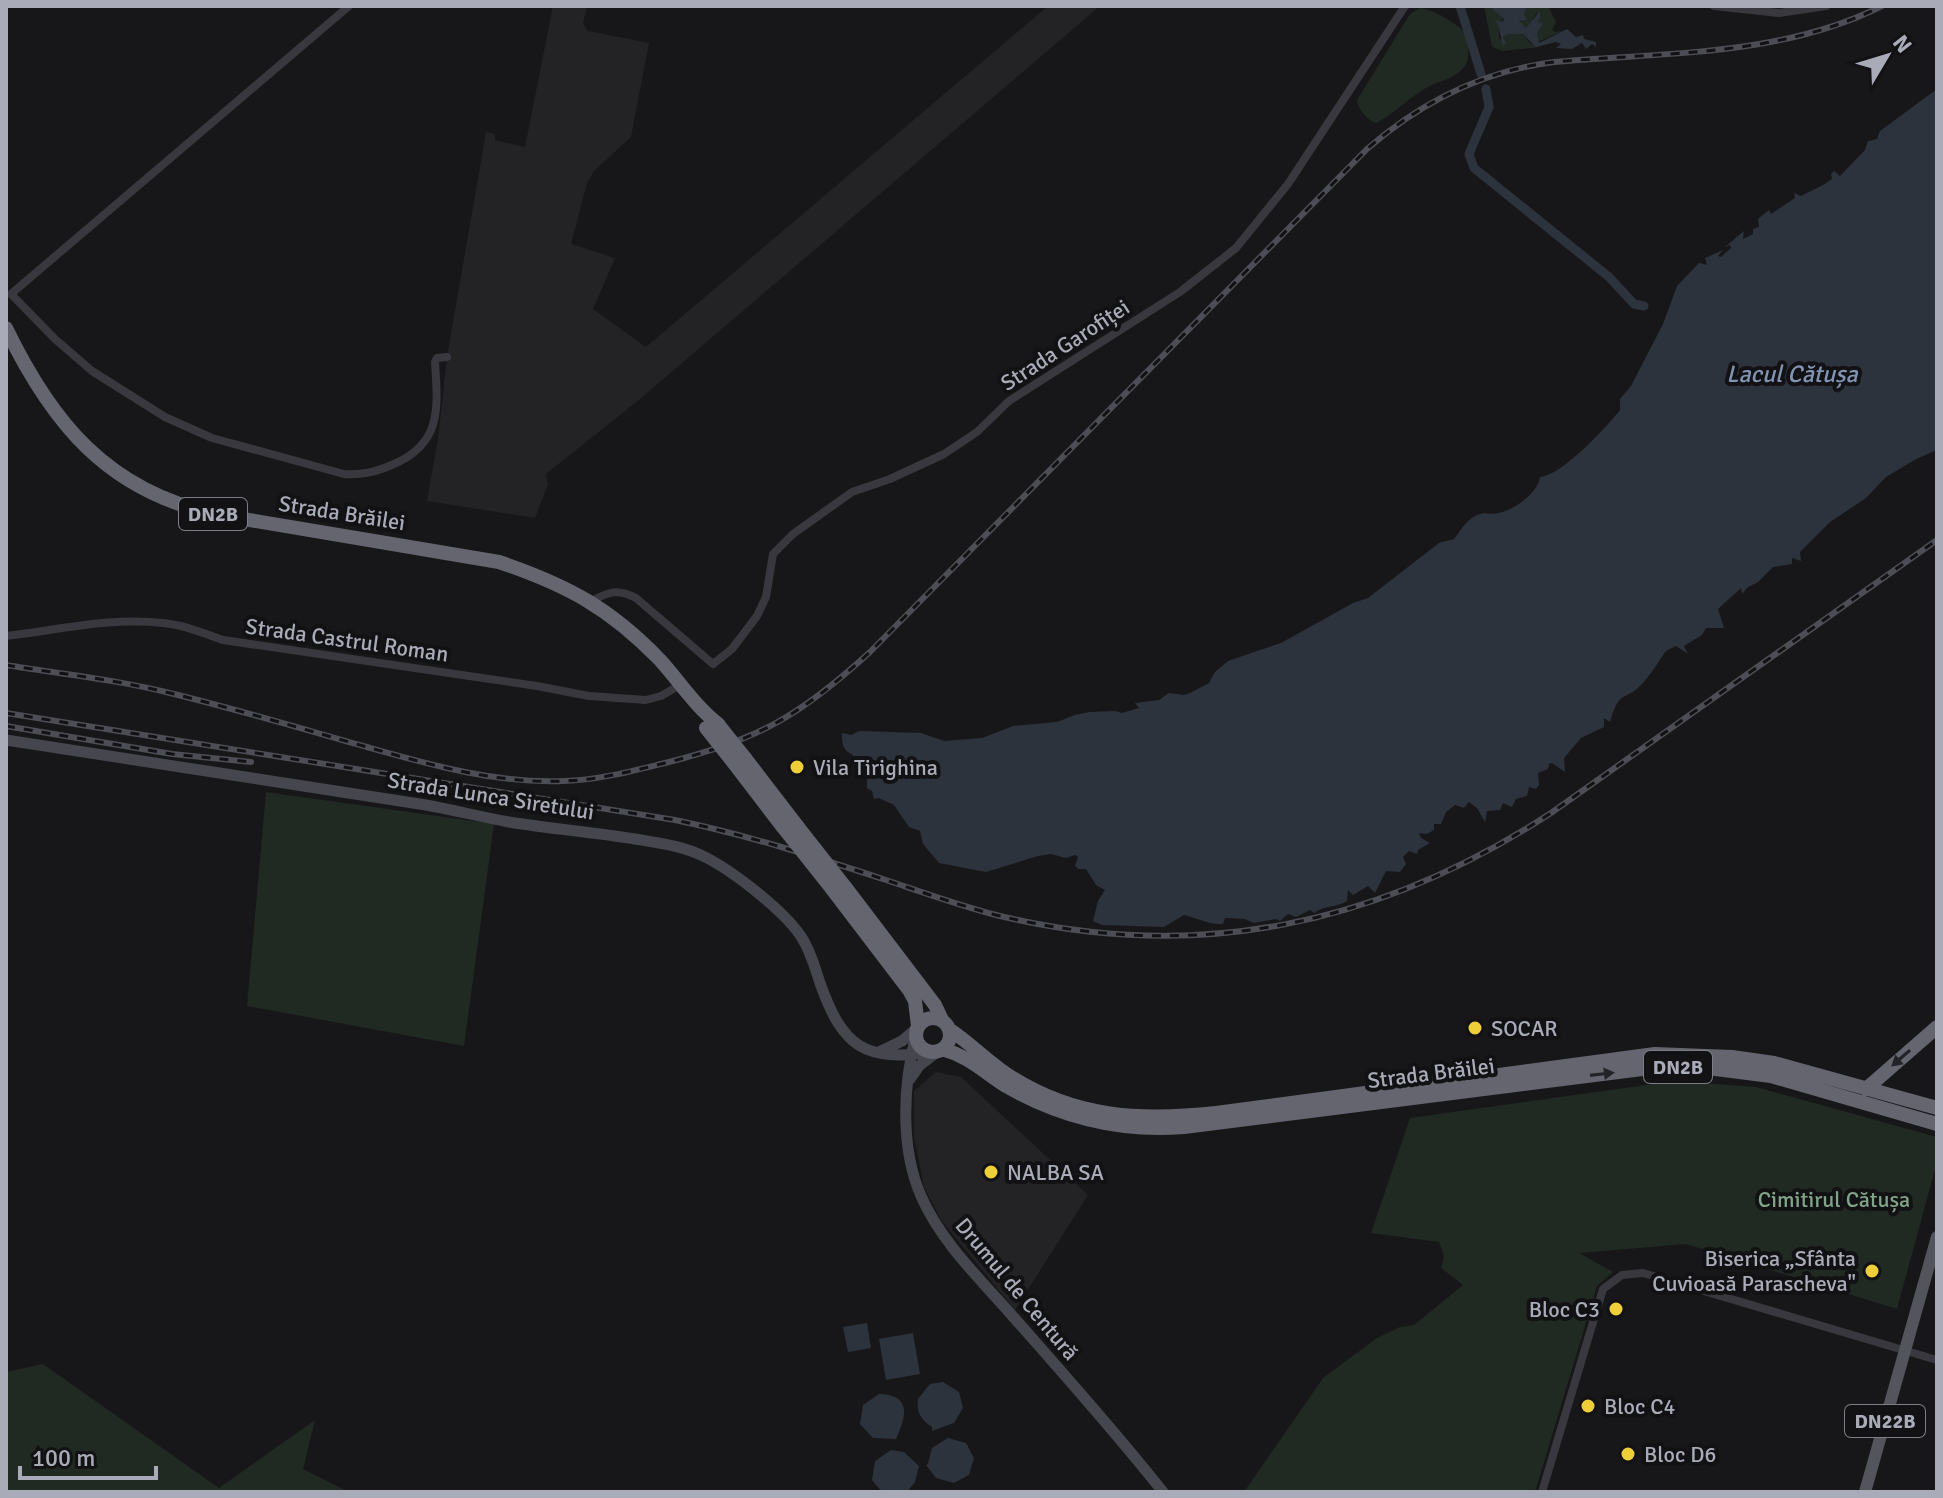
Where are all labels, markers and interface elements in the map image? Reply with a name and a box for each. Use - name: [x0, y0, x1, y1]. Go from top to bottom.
- north arrow: [1847, 16, 1927, 96]
- text: N: [1887, 30, 1918, 58]
- street label: Strada Garofiței: [996, 293, 1134, 397]
- water label: Lacul Cătușa: [1726, 359, 1859, 389]
- street label: Strada Brăilei: [277, 490, 407, 536]
- road number: DN2B: [179, 498, 247, 530]
- street label: Strada Castrul Roman: [244, 612, 450, 668]
- place label: Vila Tirighina: [813, 754, 938, 781]
- marker: Vila Tirighina: [788, 758, 806, 776]
- street label: Strada Lunca Siretului: [386, 766, 596, 826]
- place label: SOCAR: [1491, 1015, 1558, 1042]
- marker: SOCAR: [1466, 1019, 1484, 1037]
- one-way arrow: [1892, 1049, 1912, 1066]
- road number: DN2B: [1644, 1051, 1712, 1083]
- street label: Strada Brăilei: [1366, 1052, 1496, 1094]
- one-way arrow: [1590, 1067, 1615, 1080]
- place label: NALBA SA: [1007, 1159, 1104, 1186]
- marker: NALBA SA: [982, 1163, 1000, 1181]
- park label: Cimitirul Cătușa: [1758, 1186, 1910, 1213]
- street label: Drumul de Centură: [950, 1212, 1084, 1366]
- place label: Biserica „Sfânta Cuvioasă Parascheva": [1652, 1245, 1856, 1297]
- marker: Biserica „Sfânta Cuvioasă Parascheva": [1863, 1262, 1881, 1280]
- place label: Bloc C3: [1529, 1296, 1600, 1323]
- marker: Bloc C3: [1607, 1300, 1625, 1318]
- place label: Bloc C4: [1604, 1393, 1675, 1420]
- marker: Bloc C4: [1579, 1397, 1597, 1415]
- road number: DN22B: [1845, 1405, 1925, 1437]
- scale bar: [20, 1430, 156, 1480]
- place label: Bloc D6: [1644, 1441, 1716, 1468]
- text: 100 m: [32, 1443, 95, 1473]
- marker: Bloc D6: [1619, 1445, 1637, 1463]

